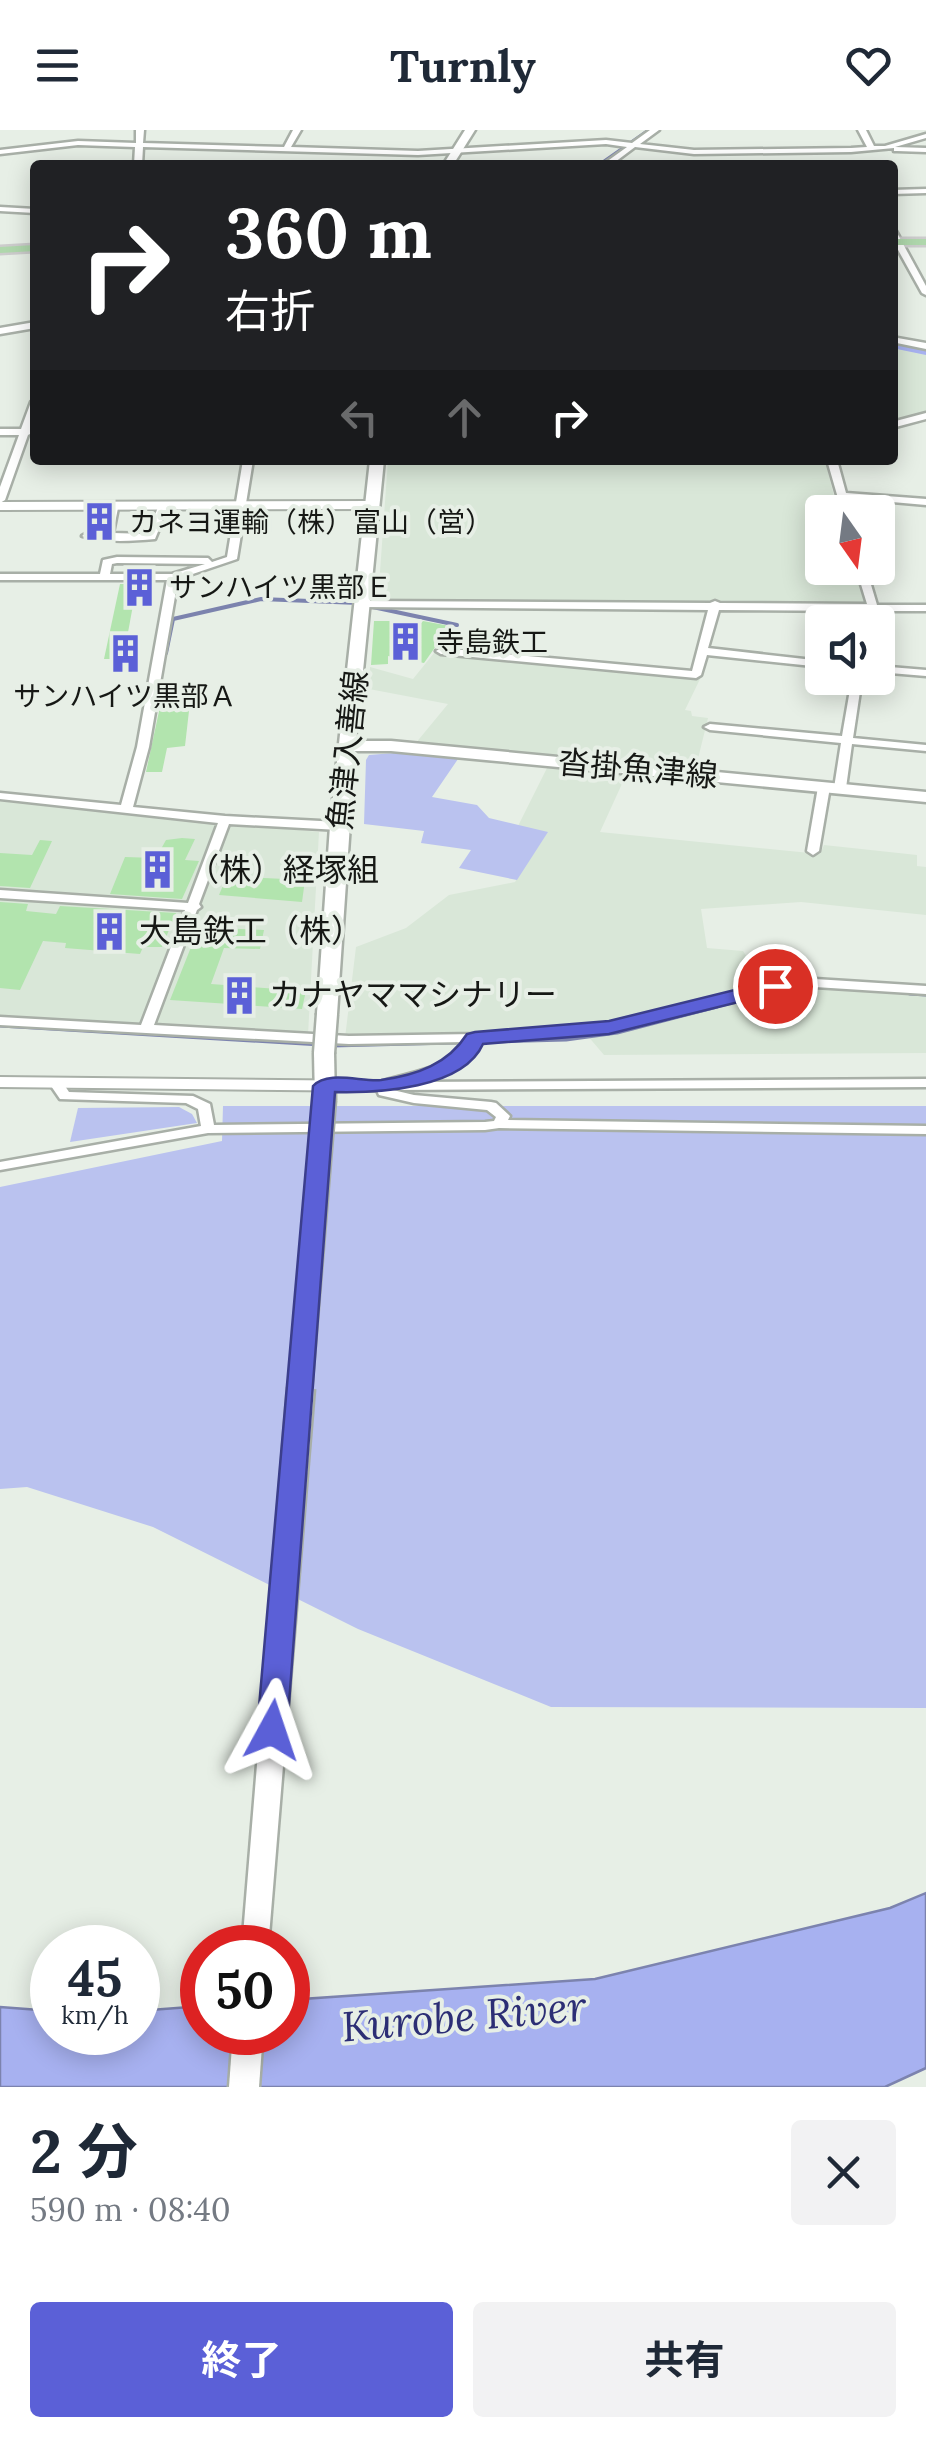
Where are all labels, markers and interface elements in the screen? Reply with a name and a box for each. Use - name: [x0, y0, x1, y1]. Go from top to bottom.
- text: Turnly: [390, 37, 536, 94]
- icon: menu: [30, 38, 85, 93]
- icon: heart: [841, 38, 896, 93]
- text: 360 m: [225, 188, 432, 277]
- icon: right: [60, 200, 190, 330]
- text: 右折: [225, 282, 315, 339]
- icon: left: [332, 390, 387, 445]
- icon: ahead: [437, 390, 492, 445]
- icon: right: [542, 390, 597, 445]
- north arrow: [805, 495, 895, 585]
- map controls: [805, 495, 895, 695]
- building icon: カネヨ運輸（株）富山（営）: [78, 501, 120, 543]
- place label: カネヨ運輸（株）富山（営）: [129, 504, 493, 540]
- building icon: サンハイツ黒部Ｅ: [118, 566, 160, 608]
- place label: サンハイツ黒部Ｅ: [169, 569, 392, 605]
- button: sound: [805, 605, 895, 695]
- building icon: 寺島鉄工: [385, 621, 427, 663]
- place label: 寺島鉄工: [436, 624, 548, 660]
- building icon: サンハイツ黒部Ａ: [104, 633, 146, 675]
- street label: 魚津入善線: [319, 668, 376, 832]
- place label: サンハイツ黒部Ａ: [13, 678, 237, 714]
- street label: 沓掛魚津線: [557, 741, 720, 796]
- building icon: （株）経塚組: [136, 849, 178, 891]
- place label: （株）経塚組: [187, 849, 379, 890]
- building icon: 大島鉄工（株）: [88, 910, 130, 952]
- place label: 大島鉄工（株）: [139, 910, 363, 951]
- pin: [733, 944, 818, 1029]
- icon: arrive: [748, 959, 803, 1014]
- building icon: カナヤママシナリー: [218, 974, 260, 1016]
- place label: カナヤママシナリー: [269, 974, 557, 1015]
- position arrow: [220, 1678, 324, 1782]
- speed limit sign: 50: [180, 1925, 310, 2055]
- text: 45: [68, 1946, 122, 2010]
- water label: Kurobe River: [339, 1978, 590, 2054]
- text: km/h: [61, 1999, 129, 2031]
- text: 2 分: [30, 2113, 138, 2189]
- button: close: [791, 2120, 896, 2225]
- text: 590 m · 08:40: [30, 2189, 231, 2230]
- button: 終了: [30, 2302, 453, 2417]
- button: 共有: [473, 2302, 896, 2417]

